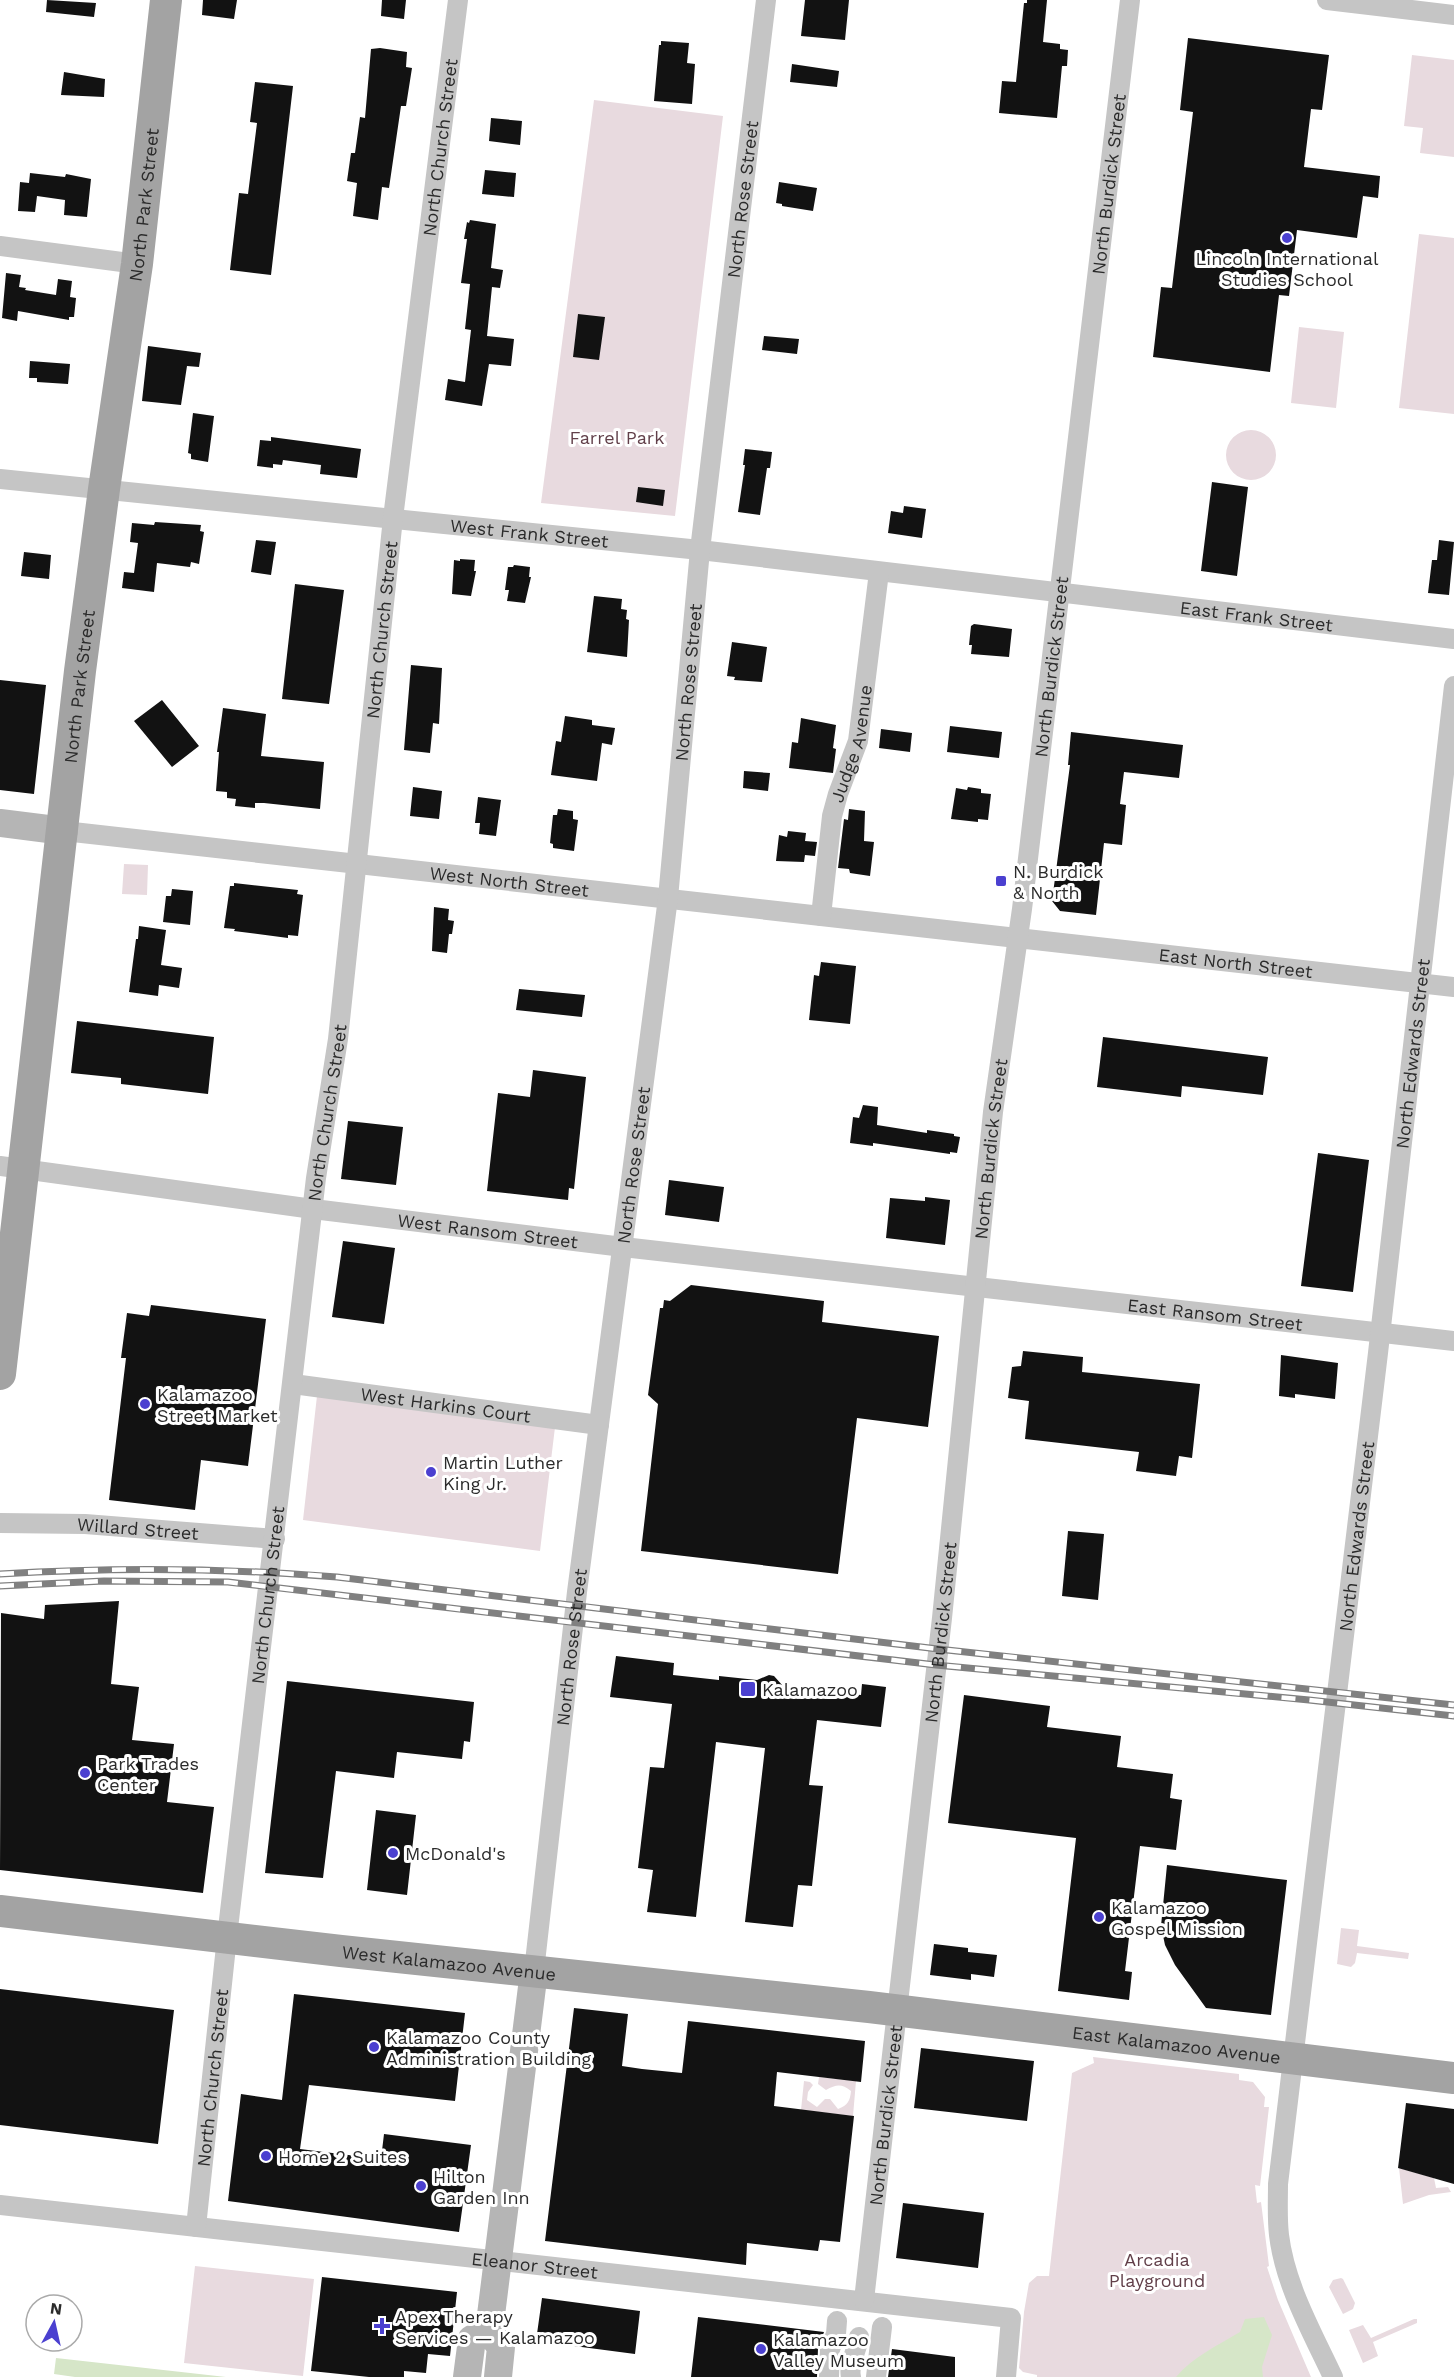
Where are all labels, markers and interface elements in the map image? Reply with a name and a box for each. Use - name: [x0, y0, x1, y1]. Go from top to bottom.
- street label: North Church Street: [418, 57, 461, 237]
- street label: North Burdick Street: [1087, 92, 1129, 276]
- street label: North Rose Street: [722, 119, 762, 279]
- street label: North Park Street: [124, 127, 162, 283]
- marker: Lincoln International Studies School: [1280, 231, 1294, 245]
- place label: Lincoln International Studies School: [1196, 248, 1379, 290]
- park label: Farrel Park: [570, 427, 664, 448]
- street label: West Frank Street: [449, 514, 610, 551]
- street label: North Church Street: [361, 539, 401, 720]
- street label: North Burdick Street: [1030, 575, 1072, 758]
- street label: East Frank Street: [1179, 596, 1335, 635]
- street label: North Rose Street: [670, 602, 706, 762]
- street label: North Park Street: [59, 608, 99, 764]
- street label: Judge Avenue: [826, 683, 875, 805]
- place label: N. Burdick & North: [1013, 861, 1103, 903]
- street label: West North Street: [429, 862, 590, 900]
- marker: N. Burdick & North: [994, 874, 1008, 888]
- street label: East North Street: [1158, 943, 1314, 982]
- street label: North Edwards Street: [1391, 957, 1433, 1150]
- street label: North Church Street: [303, 1023, 350, 1202]
- street label: North Burdick Street: [970, 1057, 1011, 1240]
- street label: North Rose Street: [612, 1085, 654, 1245]
- street label: West Ransom Street: [396, 1209, 580, 1252]
- street label: East Ransom Street: [1126, 1294, 1304, 1334]
- street label: West Harkins Court: [359, 1383, 532, 1426]
- place label: Kalamazoo Street Market: [157, 1384, 278, 1426]
- marker: Kalamazoo Street Market: [138, 1397, 152, 1411]
- street label: North Edwards Street: [1334, 1440, 1378, 1633]
- place label: Martin Luther King Jr.: [443, 1452, 563, 1494]
- marker: Martin Luther King Jr.: [424, 1465, 438, 1479]
- street label: North Church Street: [246, 1505, 288, 1685]
- street label: Willard Street: [76, 1513, 200, 1543]
- street label: North Burdick Street: [920, 1540, 960, 1724]
- street label: North Rose Street: [551, 1567, 591, 1727]
- place label: Kalamazoo: [762, 1679, 858, 1700]
- marker: Kalamazoo: [739, 1680, 757, 1698]
- place label: Park Trades Center: [97, 1753, 199, 1795]
- marker: Park Trades Center: [78, 1766, 92, 1780]
- place label: McDonald's: [405, 1843, 506, 1864]
- marker: McDonald's: [386, 1846, 400, 1860]
- place label: Kalamazoo Gospel Mission: [1111, 1897, 1243, 1939]
- marker: Kalamazoo Gospel Mission: [1092, 1910, 1106, 1924]
- street label: West Kalamazoo Avenue: [341, 1941, 557, 1984]
- street label: North Church Street: [192, 1987, 232, 2168]
- street label: East Kalamazoo Avenue: [1071, 2021, 1282, 2067]
- street label: North Burdick Street: [864, 2023, 906, 2207]
- place label: Kalamazoo County Administration Building: [386, 2027, 592, 2069]
- marker: Kalamazoo County Administration Building: [367, 2040, 381, 2054]
- place label: Home 2 Suites: [278, 2146, 407, 2167]
- marker: Home 2 Suites: [259, 2149, 273, 2163]
- place label: Hilton Garden Inn: [433, 2166, 530, 2208]
- marker: Hilton Garden Inn: [414, 2179, 428, 2193]
- street label: Eleanor Street: [470, 2247, 599, 2282]
- park label: Arcadia Playground: [1109, 2249, 1205, 2291]
- north arrow: [24, 2293, 84, 2353]
- text: N: [49, 2298, 63, 2319]
- place label: Apex Therapy Services — Kalamazoo: [395, 2306, 595, 2348]
- marker: Apex Therapy Services — Kalamazoo: [373, 2317, 391, 2335]
- place label: Kalamazoo Valley Museum: [773, 2329, 904, 2371]
- marker: Kalamazoo Valley Museum: [754, 2342, 768, 2356]

